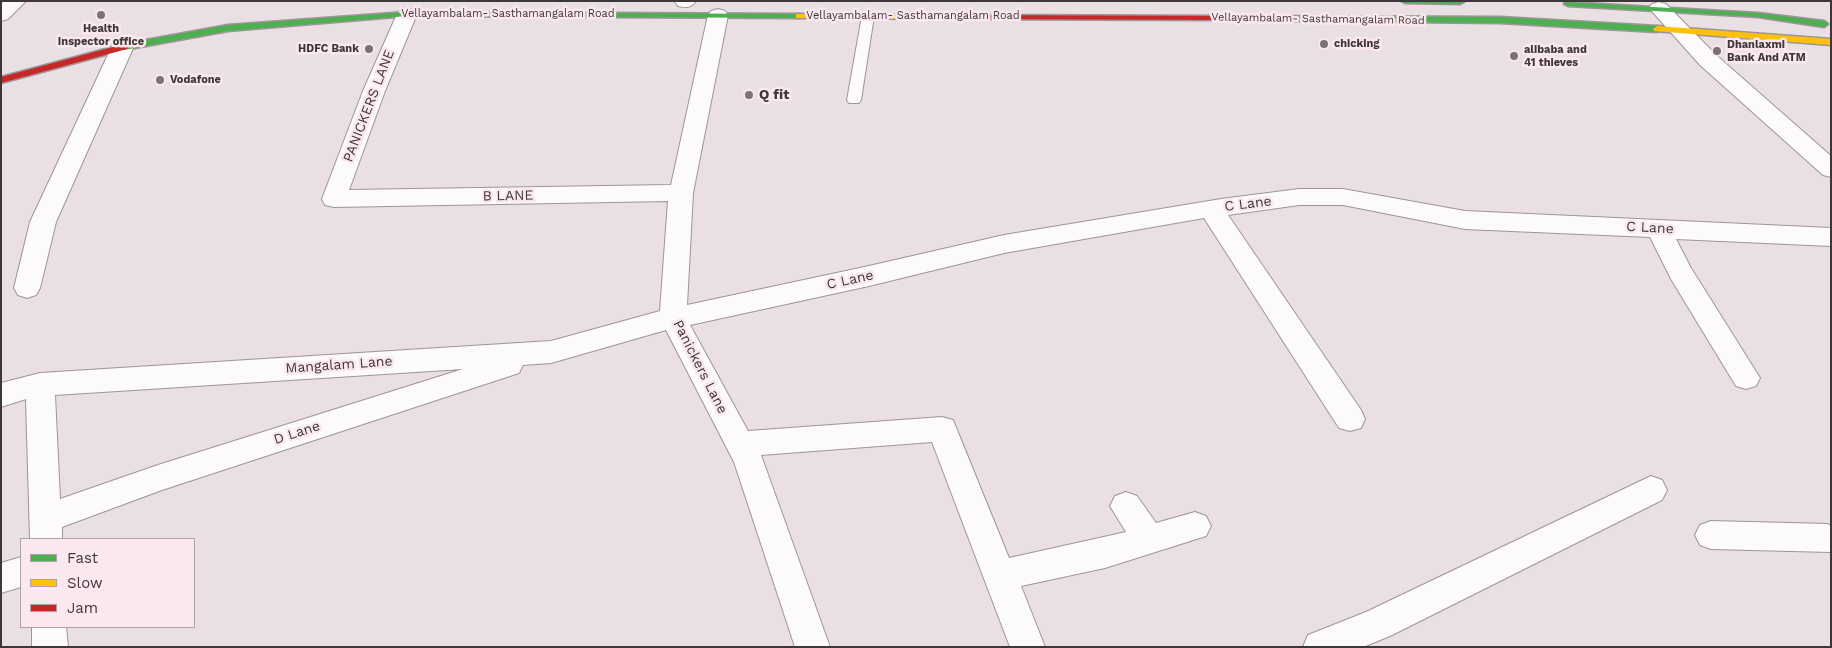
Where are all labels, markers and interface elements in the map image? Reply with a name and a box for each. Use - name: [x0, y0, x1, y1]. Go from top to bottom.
- street label: Vellayambalam- Sasthamangalam Road: [401, 7, 615, 21]
- marker: Health Inspector office: [95, 9, 107, 21]
- street label: Vellayambalam- Sasthamangalam Road: [806, 9, 1020, 23]
- street label: Vellayambalam- Sasthamangalam Road: [1211, 11, 1425, 27]
- place label: Health Inspector office: [58, 22, 144, 48]
- place label: chicking: [1334, 37, 1380, 51]
- marker: chicking: [1318, 38, 1330, 50]
- place label: Dhanlaxmi Bank And ATM: [1727, 38, 1806, 64]
- place label: HDFC Bank: [298, 42, 359, 56]
- marker: HDFC Bank: [363, 43, 375, 55]
- place label: alibaba and 41 thieves: [1524, 43, 1587, 69]
- marker: Dhanlaxmi Bank And ATM: [1711, 45, 1723, 57]
- street label: PANICKERS LANE: [340, 47, 398, 165]
- marker: alibaba and 41 thieves: [1508, 50, 1520, 62]
- place label: Vodafone: [170, 73, 221, 87]
- marker: Vodafone: [154, 74, 166, 86]
- place label: Q fit: [759, 87, 789, 103]
- marker: Q fit: [743, 89, 755, 101]
- street label: B LANE: [482, 187, 534, 205]
- street label: C Lane: [1223, 193, 1273, 215]
- street label: C Lane: [1626, 218, 1674, 238]
- street label: C Lane: [825, 267, 875, 293]
- street label: Panickers Lane: [669, 317, 731, 417]
- street label: Mangalam Lane: [285, 353, 393, 377]
- street label: D Lane: [272, 418, 322, 448]
- legend: [20, 538, 195, 628]
- text: Fast: [67, 549, 98, 567]
- text: Slow: [67, 574, 103, 592]
- text: Jam: [67, 599, 98, 617]

